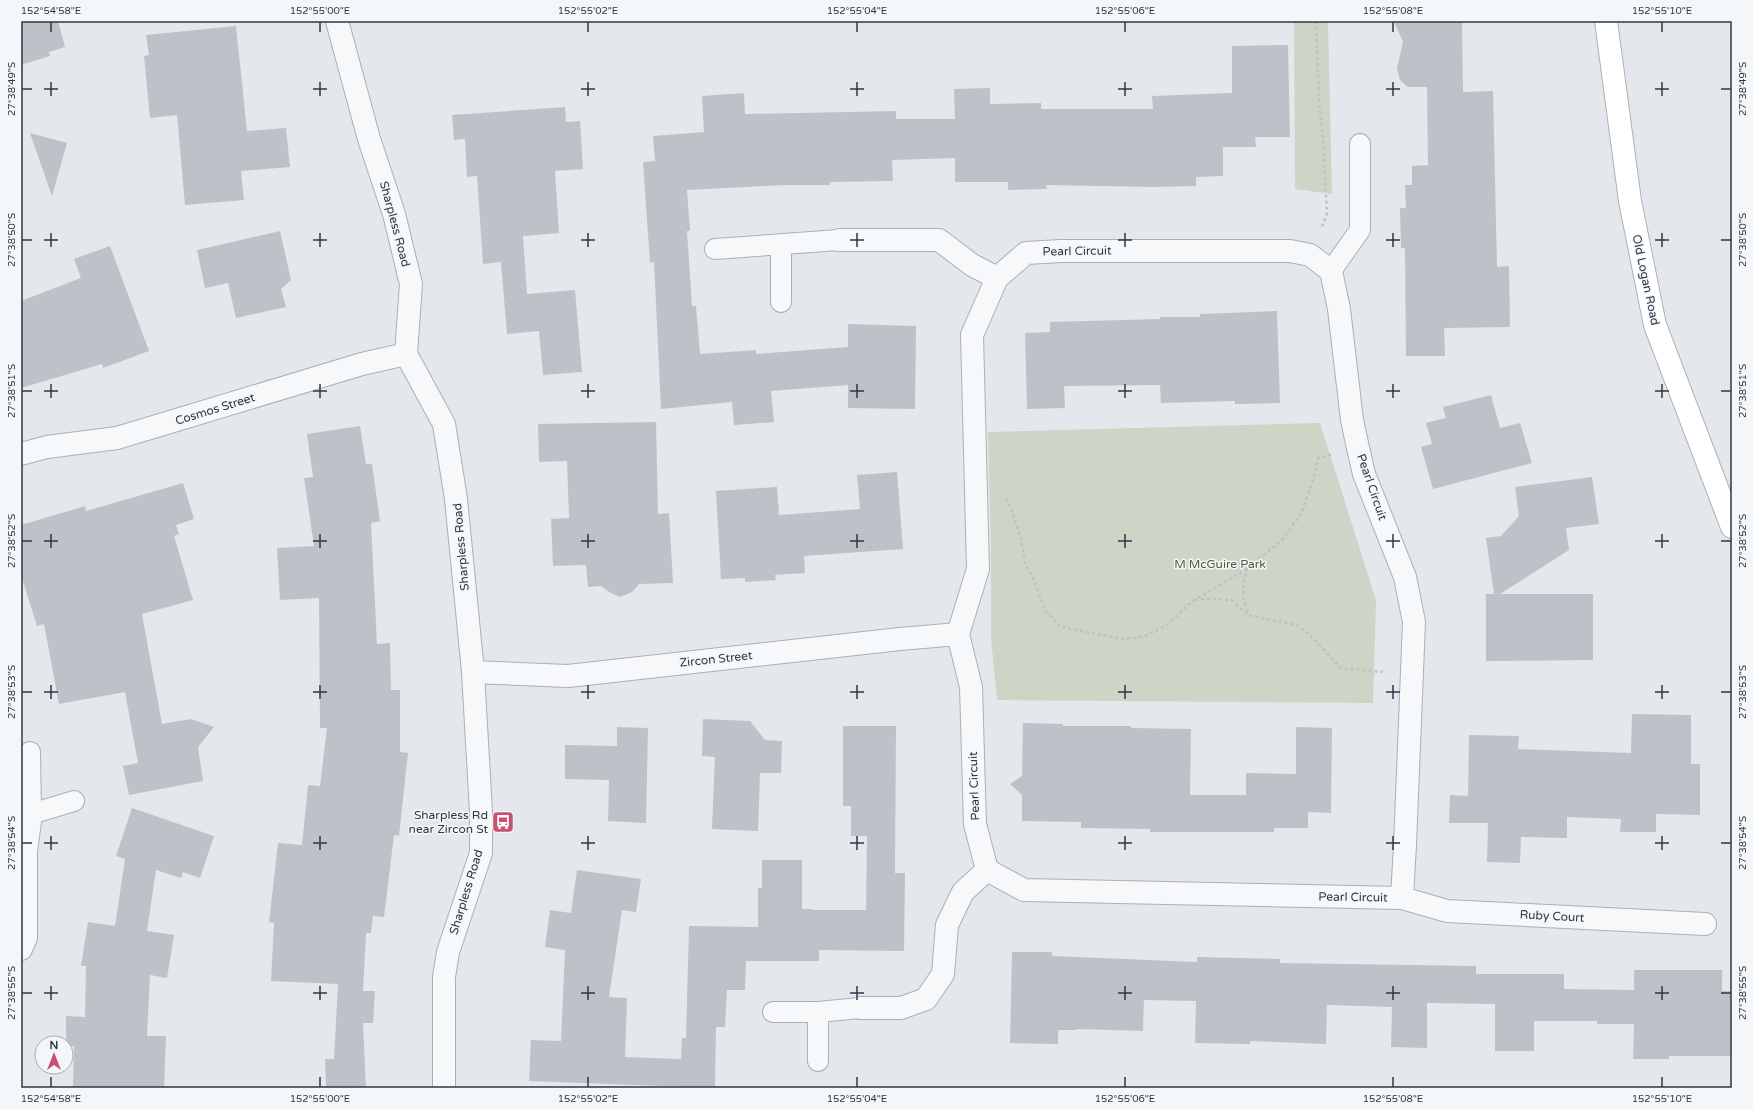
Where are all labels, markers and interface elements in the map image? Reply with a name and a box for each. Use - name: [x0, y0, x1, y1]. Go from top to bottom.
- text: 152°54'58"E: [21, 5, 81, 17]
- text: 152°55'00"E: [290, 5, 350, 17]
- text: 152°55'02"E: [558, 5, 618, 17]
- text: 152°55'04"E: [827, 5, 887, 17]
- text: 152°55'06"E: [1095, 5, 1155, 17]
- text: 152°55'08"E: [1363, 5, 1423, 17]
- text: 152°55'10"E: [1632, 5, 1692, 17]
- text: 27°38'49"S: [6, 62, 18, 116]
- text: 27°38'49"S: [1737, 62, 1749, 116]
- street label: Sharpless Road: [377, 180, 413, 268]
- text: 27°38'50"S: [6, 213, 18, 267]
- text: 27°38'50"S: [1737, 213, 1749, 267]
- street label: Old Logan Road: [1630, 233, 1662, 327]
- street label: Pearl Circuit: [1042, 243, 1112, 259]
- text: 27°38'51"S: [6, 364, 18, 418]
- text: 27°38'51"S: [1737, 364, 1749, 418]
- street label: Cosmos Street: [173, 390, 257, 428]
- street label: Pearl Circuit: [1354, 452, 1390, 522]
- street label: Sharpless Road: [450, 503, 472, 591]
- text: 27°38'52"S: [6, 514, 18, 568]
- text: 27°38'52"S: [1737, 514, 1749, 568]
- park label: M McGuire Park: [1174, 557, 1266, 571]
- street label: Zircon Street: [679, 648, 754, 670]
- text: 27°38'53"S: [6, 665, 18, 719]
- text: 27°38'53"S: [1737, 665, 1749, 719]
- street label: Pearl Circuit: [966, 751, 982, 821]
- place label: Sharpless Rd near Zircon St: [409, 808, 488, 836]
- bus stop icon: Sharpless Rd near Zircon St: [490, 809, 516, 835]
- text: 27°38'54"S: [6, 816, 18, 870]
- text: 27°38'54"S: [1737, 816, 1749, 870]
- street label: Sharpless Road: [446, 848, 486, 936]
- street label: Pearl Circuit: [1318, 889, 1388, 905]
- street label: Ruby Court: [1519, 907, 1585, 925]
- text: 27°38'55"S: [6, 966, 18, 1020]
- text: 27°38'55"S: [1737, 966, 1749, 1020]
- north arrow: [34, 1035, 74, 1075]
- text: N: [50, 1039, 58, 1052]
- text: 152°54'58"E: [21, 1093, 81, 1105]
- text: 152°55'00"E: [290, 1093, 350, 1105]
- text: 152°55'02"E: [558, 1093, 618, 1105]
- text: 152°55'04"E: [827, 1093, 887, 1105]
- text: 152°55'06"E: [1095, 1093, 1155, 1105]
- text: 152°55'08"E: [1363, 1093, 1423, 1105]
- text: 152°55'10"E: [1632, 1093, 1692, 1105]

